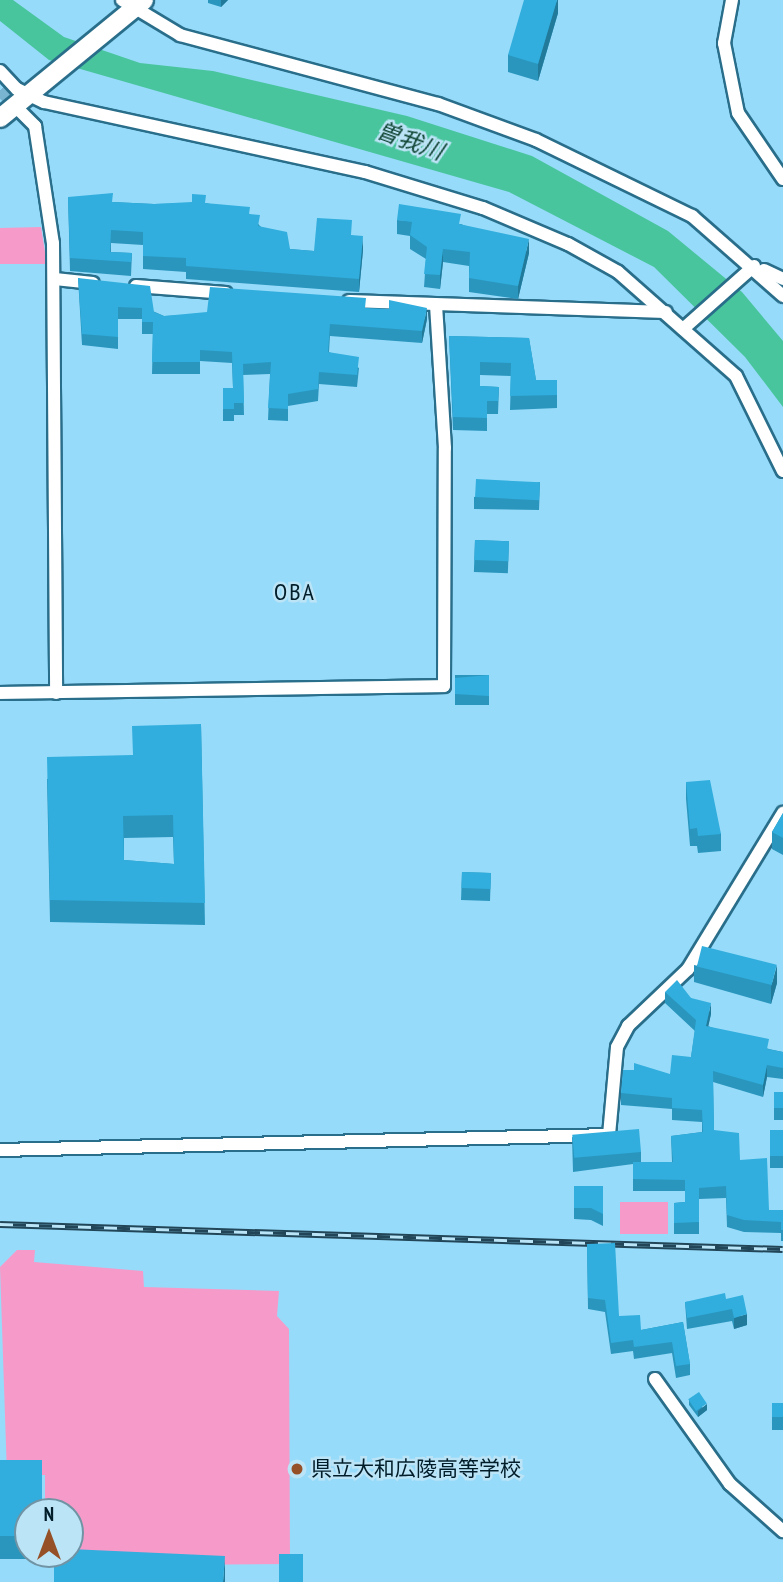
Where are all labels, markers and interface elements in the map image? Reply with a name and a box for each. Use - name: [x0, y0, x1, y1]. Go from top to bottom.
- water label: 曽我川: [373, 116, 447, 166]
- district label: OBA: [274, 578, 316, 606]
- place label: 県立大和広陵高等学校: [311, 1456, 521, 1482]
- marker: 県立大和広陵高等学校: [289, 1461, 305, 1477]
- north arrow: [14, 1498, 84, 1568]
- text: N: [44, 1502, 54, 1526]

